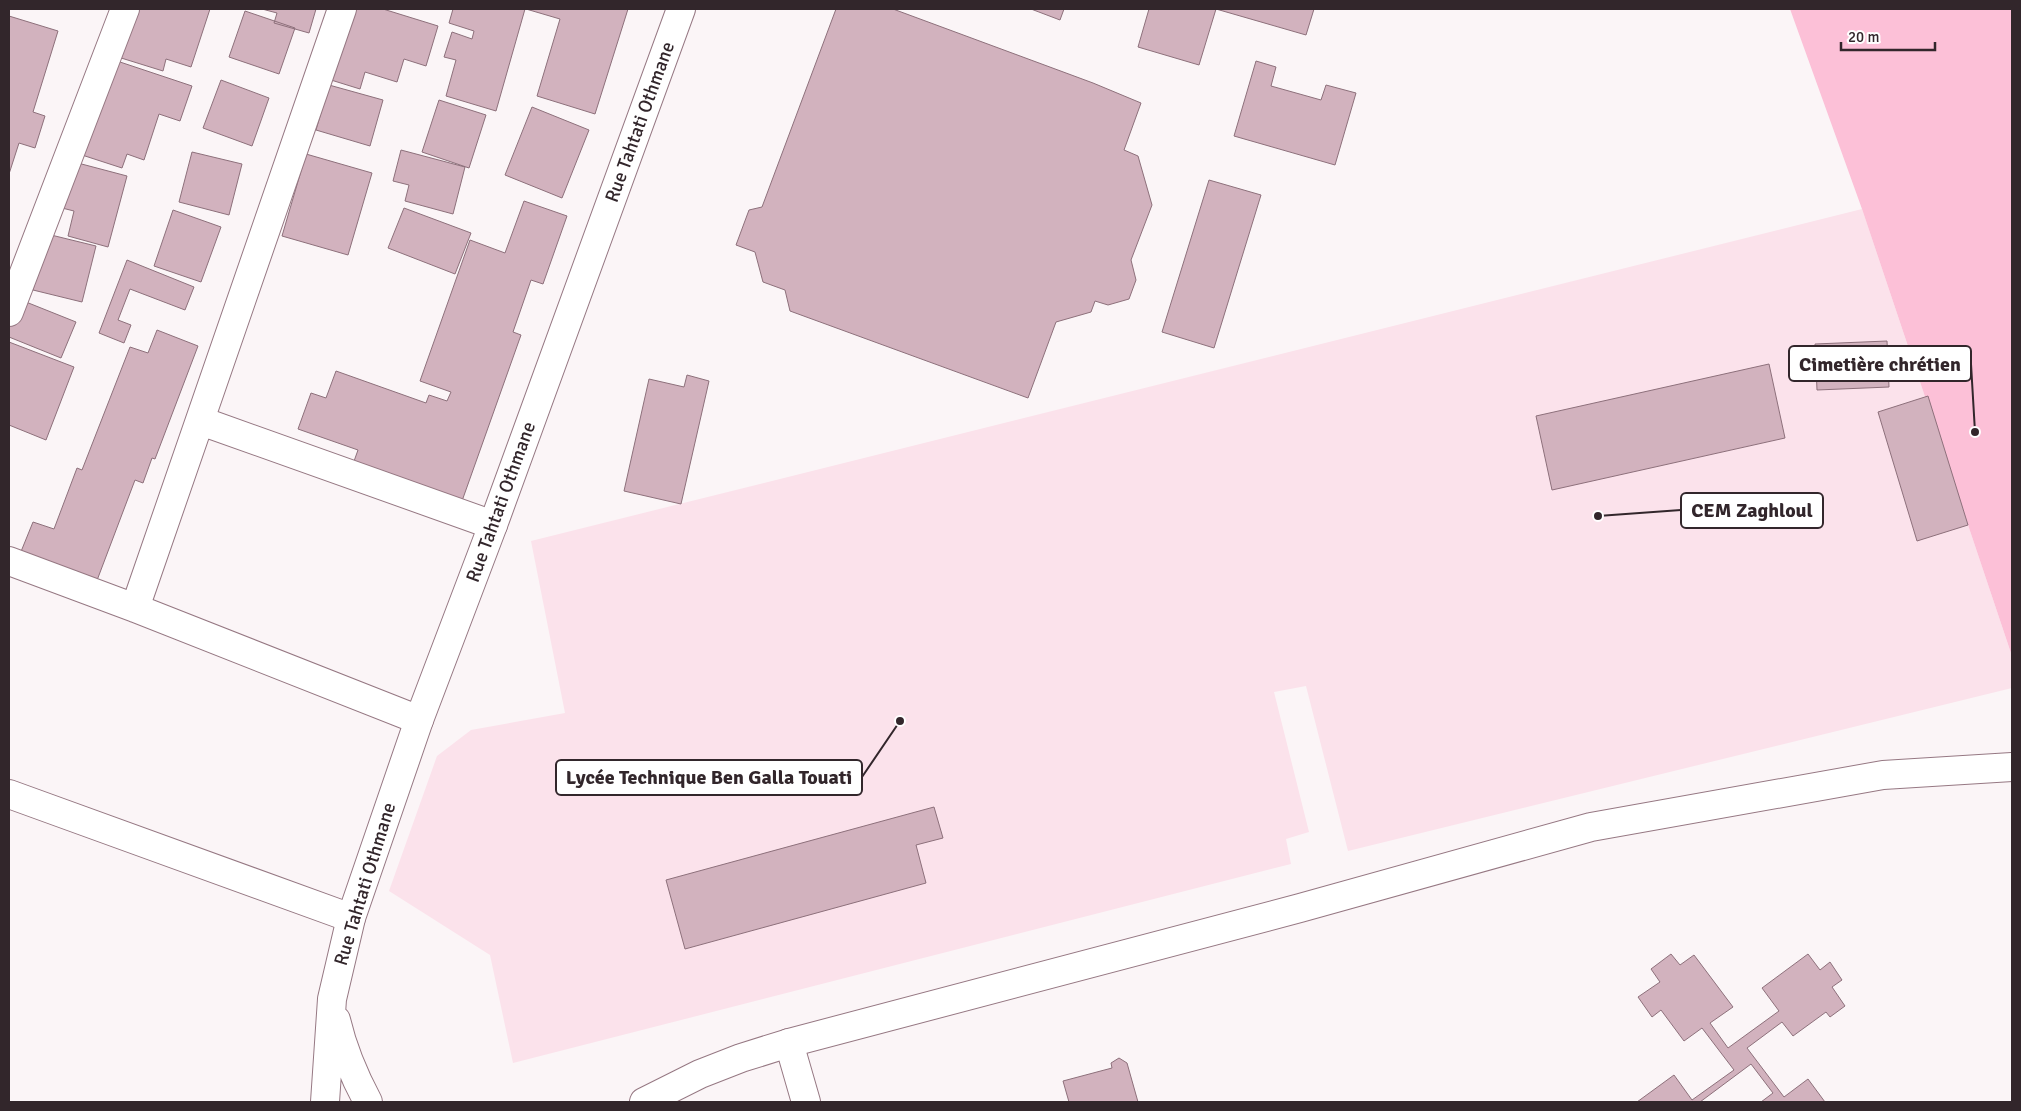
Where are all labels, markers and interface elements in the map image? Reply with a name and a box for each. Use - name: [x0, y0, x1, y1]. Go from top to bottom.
- scale bar: [1841, 20, 1935, 52]
- text: 20 m: [1848, 28, 1879, 46]
- street label: Rue Tahtati Othmane: [600, 38, 680, 206]
- callout: Cimetière chrétien: [1789, 346, 1971, 381]
- text: Cimetière chrétien: [1799, 352, 1961, 377]
- street label: Rue Tahtati Othmane: [461, 418, 541, 586]
- callout: CEM Zaghloul: [1681, 493, 1823, 528]
- text: CEM Zaghloul: [1691, 498, 1813, 523]
- callout: Lycée Technique Ben Galla Touati: [556, 760, 862, 795]
- text: Lycée Technique Ben Galla Touati: [566, 765, 852, 790]
- street label: Rue Tahtati Othmane: [329, 800, 401, 968]

